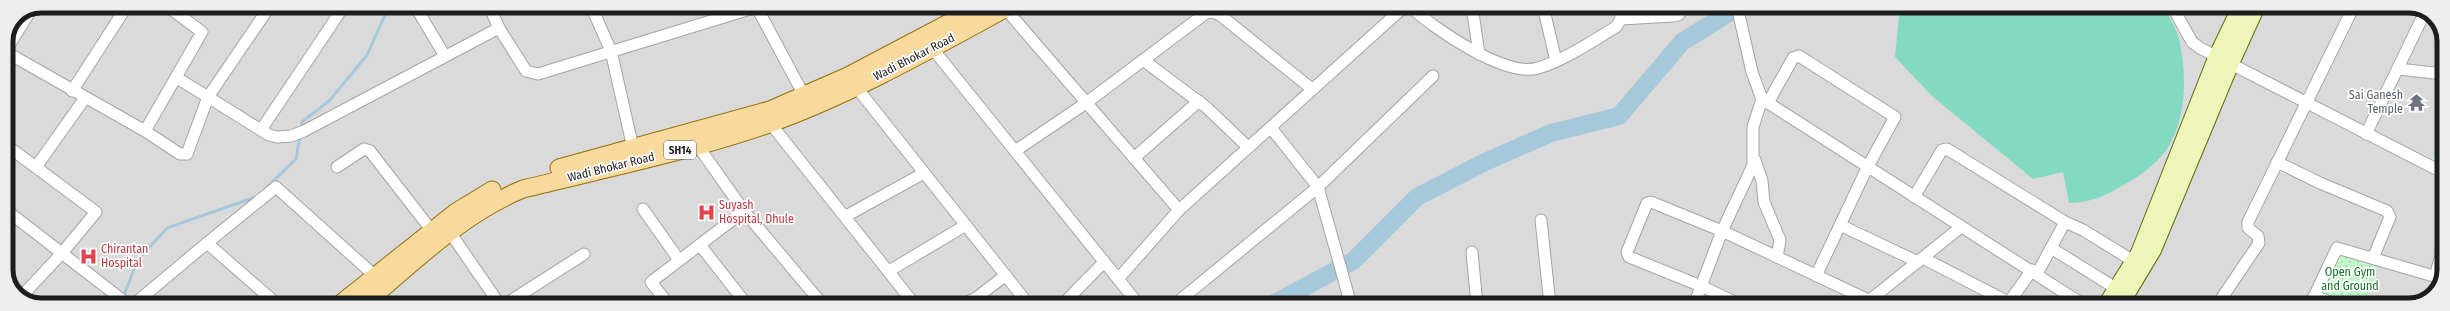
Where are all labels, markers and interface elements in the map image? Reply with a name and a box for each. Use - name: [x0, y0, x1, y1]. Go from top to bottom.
- street label: Wadi Bhokar Road: [871, 31, 957, 83]
- place label: Sai Ganesh Temple: [2349, 88, 2403, 116]
- temple icon: Sai Ganesh Temple: [2406, 92, 2426, 112]
- road number: SH14: [664, 141, 696, 159]
- street label: Wadi Bhokar Road: [566, 149, 656, 185]
- place label: Suyash Hospital, Dhule: [719, 198, 794, 226]
- hospital icon: Suyash Hospital, Dhule: [696, 202, 716, 222]
- place label: Chirantan Hospital: [101, 242, 148, 270]
- hospital icon: Chirantan Hospital: [78, 246, 98, 266]
- park label: Open Gym and Ground: [2321, 265, 2379, 293]

